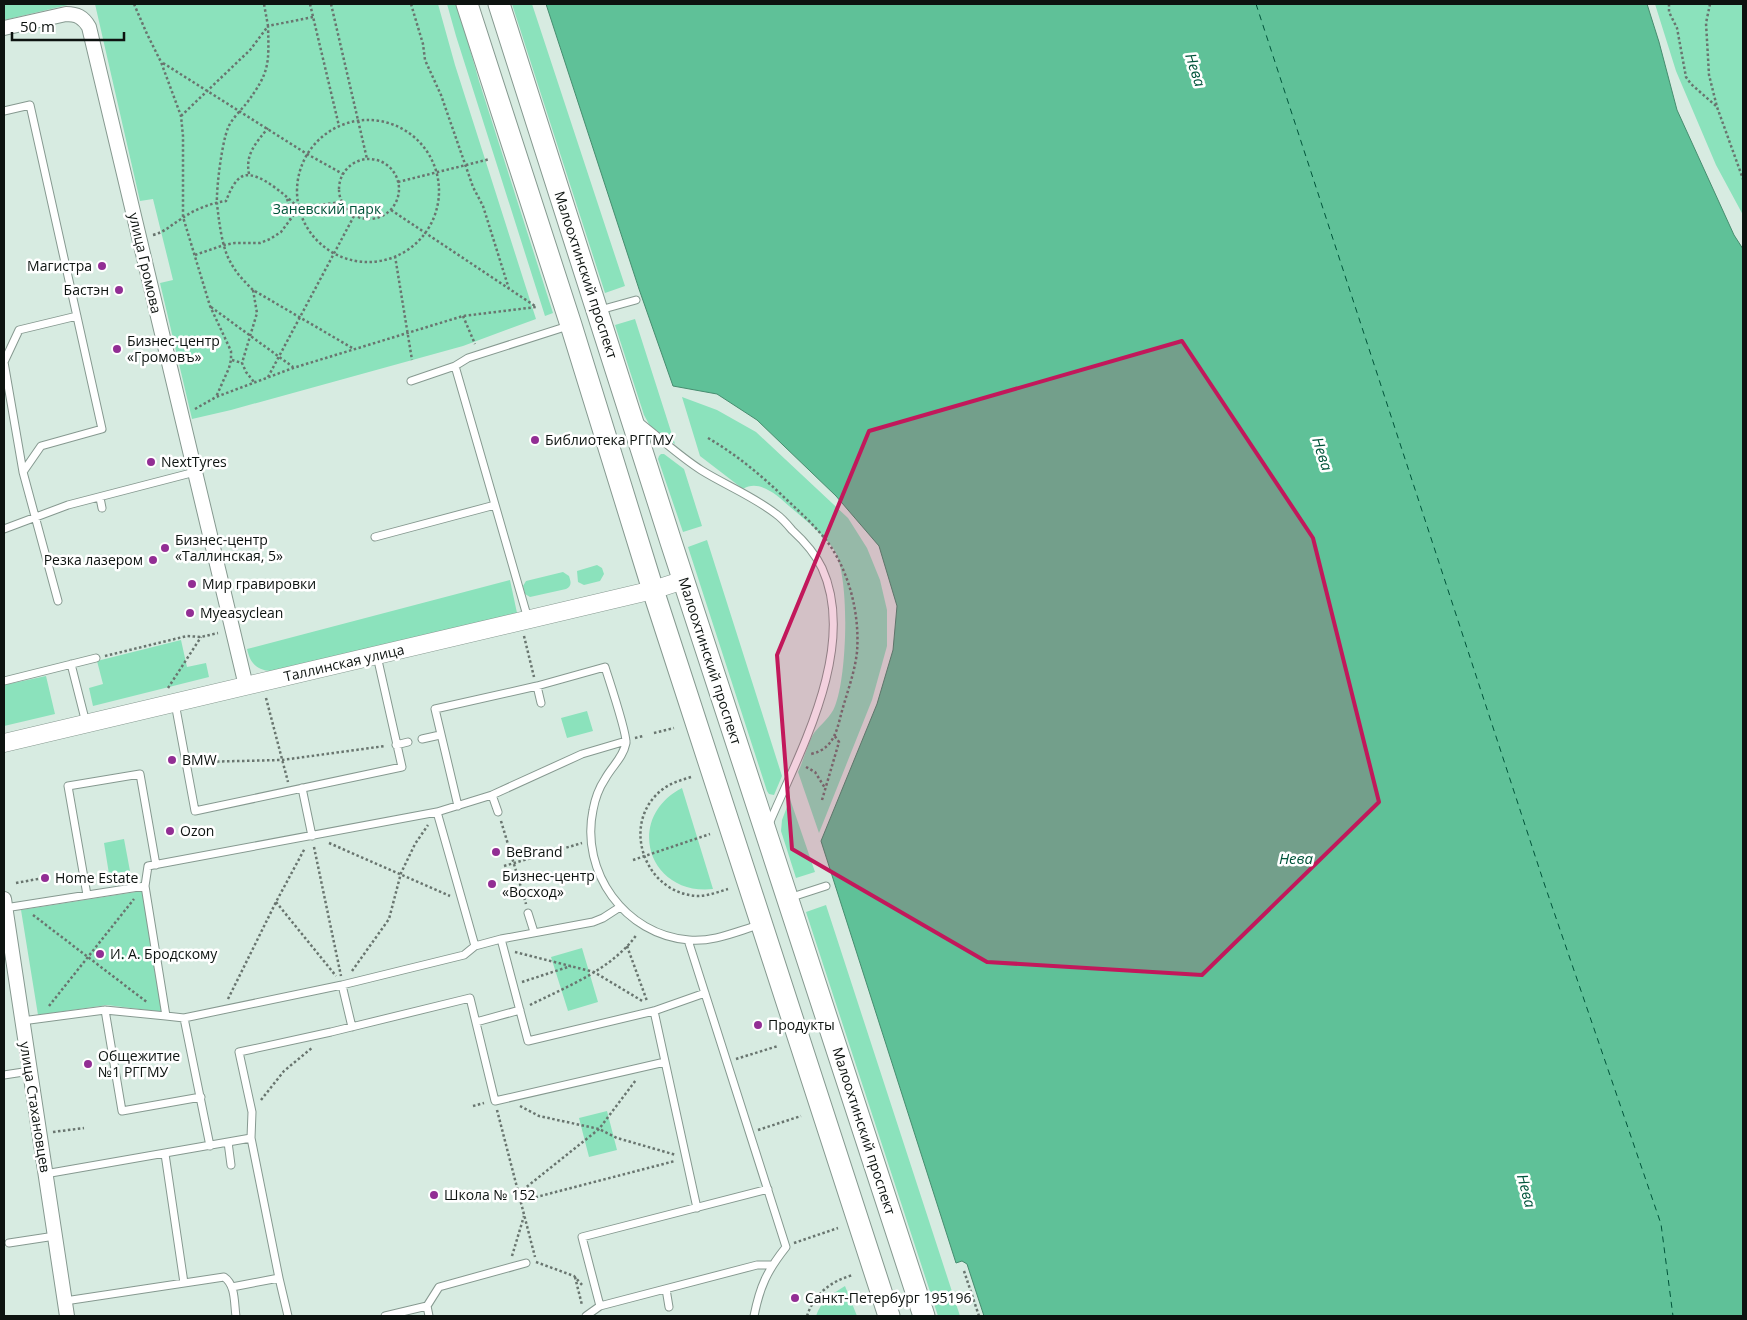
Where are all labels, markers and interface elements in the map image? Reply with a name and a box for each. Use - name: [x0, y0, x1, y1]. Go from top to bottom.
- scale bar: [12, 10, 125, 42]
- text: 50 m: [20, 16, 55, 36]
- water label: Нева: [1181, 50, 1211, 90]
- street label: Малоохтинский проспект: [550, 189, 623, 361]
- park label: Заневский парк: [273, 199, 382, 218]
- street label: улица Громова: [125, 211, 166, 315]
- place label: Магистра: [27, 256, 92, 275]
- marker: Магистра: [96, 260, 108, 272]
- place label: Бастэн: [64, 280, 109, 299]
- marker: Бастэн: [113, 284, 125, 296]
- place label: Бизнес-центр «Громовъ»: [127, 331, 220, 366]
- marker: Бизнес-центр «Громовъ»: [111, 343, 123, 355]
- place label: Библиотека РГГМУ: [545, 430, 674, 449]
- marker: Библиотека РГГМУ: [529, 434, 541, 446]
- water label: Нева: [1308, 434, 1338, 474]
- place label: NextTyres: [161, 452, 227, 471]
- marker: NextTyres: [145, 456, 157, 468]
- place label: Бизнес-центр «Таллинская, 5»: [175, 530, 283, 565]
- marker: Бизнес-центр «Таллинская, 5»: [159, 542, 171, 554]
- place label: Резка лазером: [44, 550, 143, 569]
- marker: Резка лазером: [147, 554, 159, 566]
- place label: Мир гравировки: [202, 574, 316, 593]
- street label: Малоохтинский проспект: [674, 575, 747, 747]
- marker: Мир гравировки: [186, 578, 198, 590]
- place label: Myeasyclean: [200, 603, 283, 622]
- marker: Myeasyclean: [184, 607, 196, 619]
- street label: Таллинская улица: [282, 639, 406, 686]
- place label: BMW: [182, 750, 217, 769]
- marker: BMW: [166, 754, 178, 766]
- place label: Ozon: [180, 821, 214, 840]
- marker: Ozon: [164, 825, 176, 837]
- place label: BeBrand: [506, 842, 563, 861]
- marker: BeBrand: [490, 846, 502, 858]
- water label: Нева: [1279, 848, 1314, 868]
- place label: Бизнес-центр «Восход»: [502, 866, 595, 901]
- place label: Home Estate: [55, 868, 138, 887]
- marker: Home Estate: [39, 872, 51, 884]
- marker: Бизнес-центр «Восход»: [486, 878, 498, 890]
- place label: И. А. Бродскому: [110, 944, 218, 963]
- marker: И. А. Бродскому: [94, 948, 106, 960]
- place label: Продукты: [768, 1015, 835, 1034]
- marker: Продукты: [752, 1019, 764, 1031]
- street label: улица Стахановцев: [16, 1040, 55, 1174]
- street label: Малоохтинский проспект: [828, 1045, 901, 1217]
- place label: Общежитие №1 РГГМУ: [98, 1046, 180, 1081]
- marker: Общежитие №1 РГГМУ: [82, 1058, 94, 1070]
- water label: Нева: [1513, 1172, 1541, 1210]
- place label: Школа № 152: [444, 1185, 535, 1204]
- marker: Школа № 152: [428, 1189, 440, 1201]
- place label: Санкт-Петербург 195196: [805, 1288, 971, 1307]
- marker: Санкт-Петербург 195196: [789, 1292, 801, 1304]

